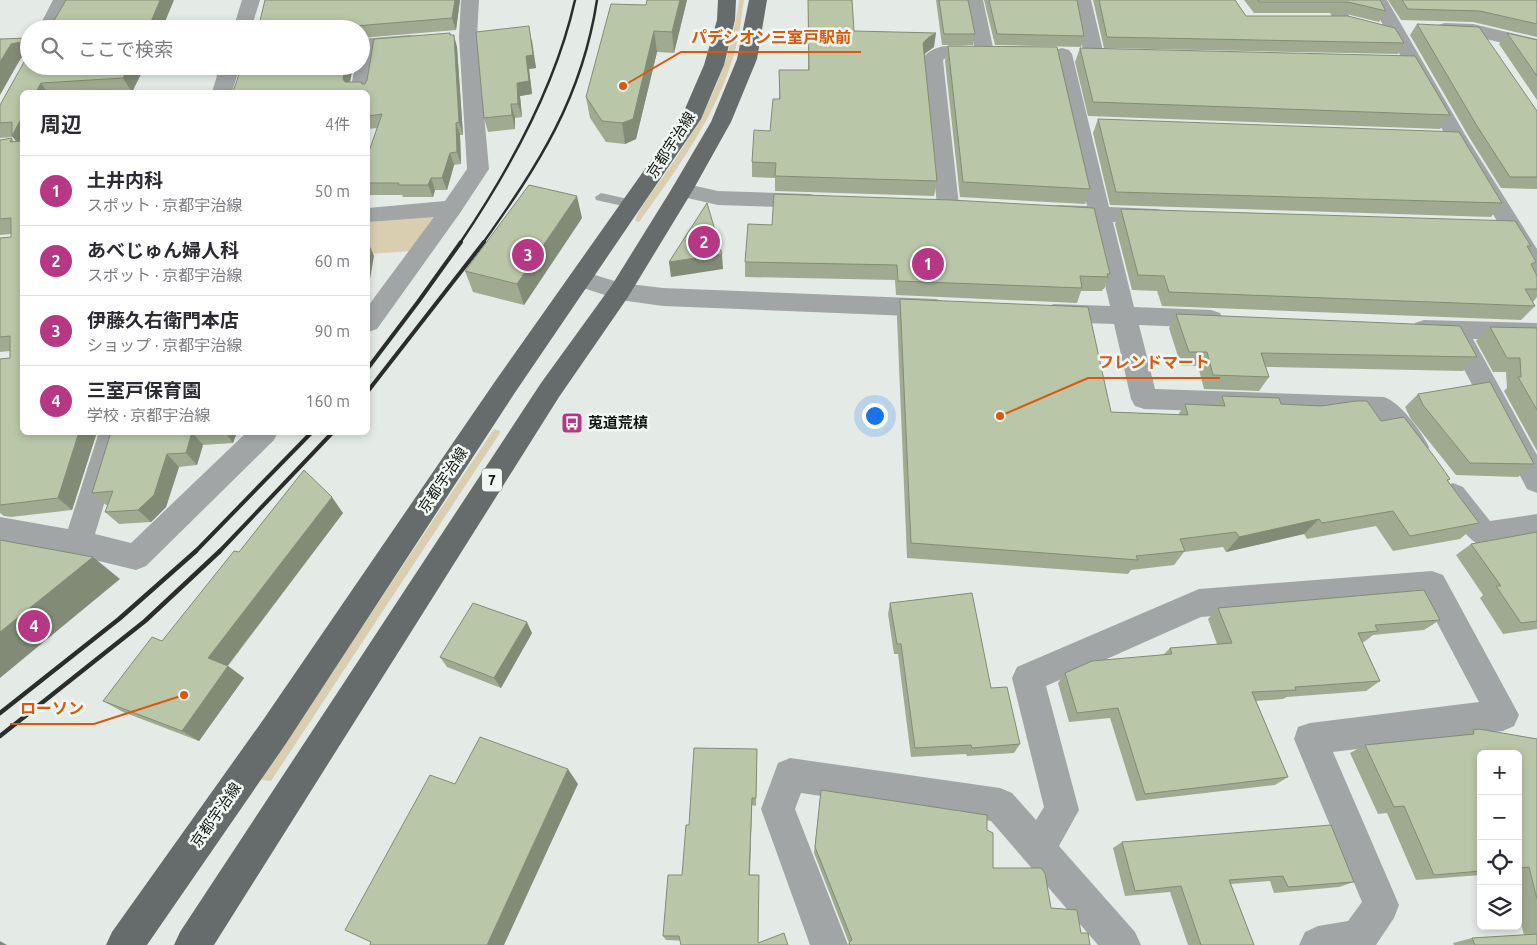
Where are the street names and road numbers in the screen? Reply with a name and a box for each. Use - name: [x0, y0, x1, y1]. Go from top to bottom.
- street label: 京都宇治線: [643, 109, 698, 181]
- street label: 京都宇治線: [415, 444, 471, 516]
- road number: 7: [482, 468, 502, 492]
- street label: 京都宇治線: [187, 779, 244, 850]

